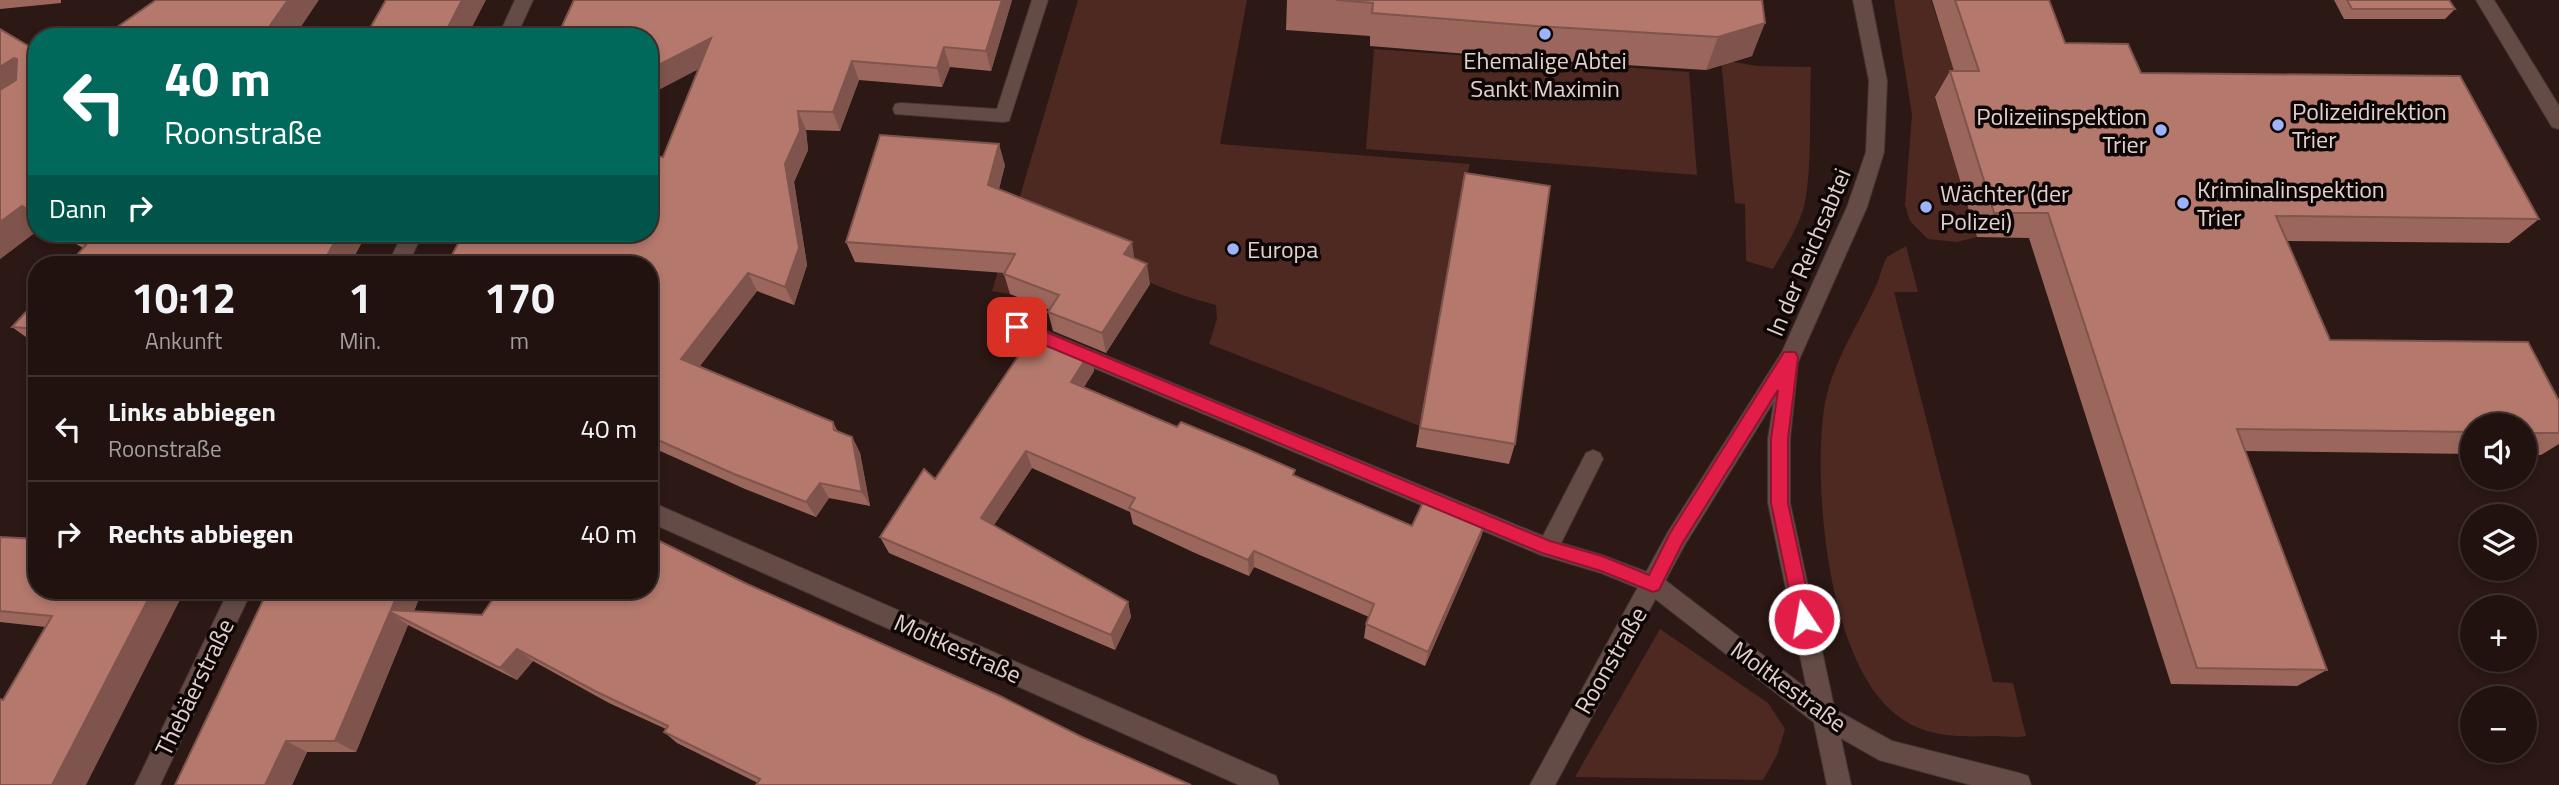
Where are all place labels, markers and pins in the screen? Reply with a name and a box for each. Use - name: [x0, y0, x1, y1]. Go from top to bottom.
- marker: Ehemalige Abtei Sankt Maximin: [1537, 26, 1553, 42]
- place label: Ehemalige Abtei Sankt Maximin: [1463, 42, 1627, 106]
- place label: Polizeidirektion Trier: [2292, 93, 2447, 157]
- place label: Polizeiinspektion Trier: [1976, 98, 2147, 162]
- marker: Polizeidirektion Trier: [2270, 117, 2286, 133]
- marker: Polizeiinspektion Trier: [2153, 122, 2169, 138]
- place label: Kriminalinspektion Trier: [2197, 171, 2385, 235]
- place label: Wächter (der Polizei): [1940, 175, 2069, 239]
- marker: Kriminalinspektion Trier: [2175, 195, 2191, 211]
- marker: Wächter (der Polizei): [1918, 199, 1934, 215]
- place label: Europa: [1247, 231, 1318, 267]
- marker: Europa: [1225, 241, 1241, 257]
- pin: [987, 297, 1047, 357]

